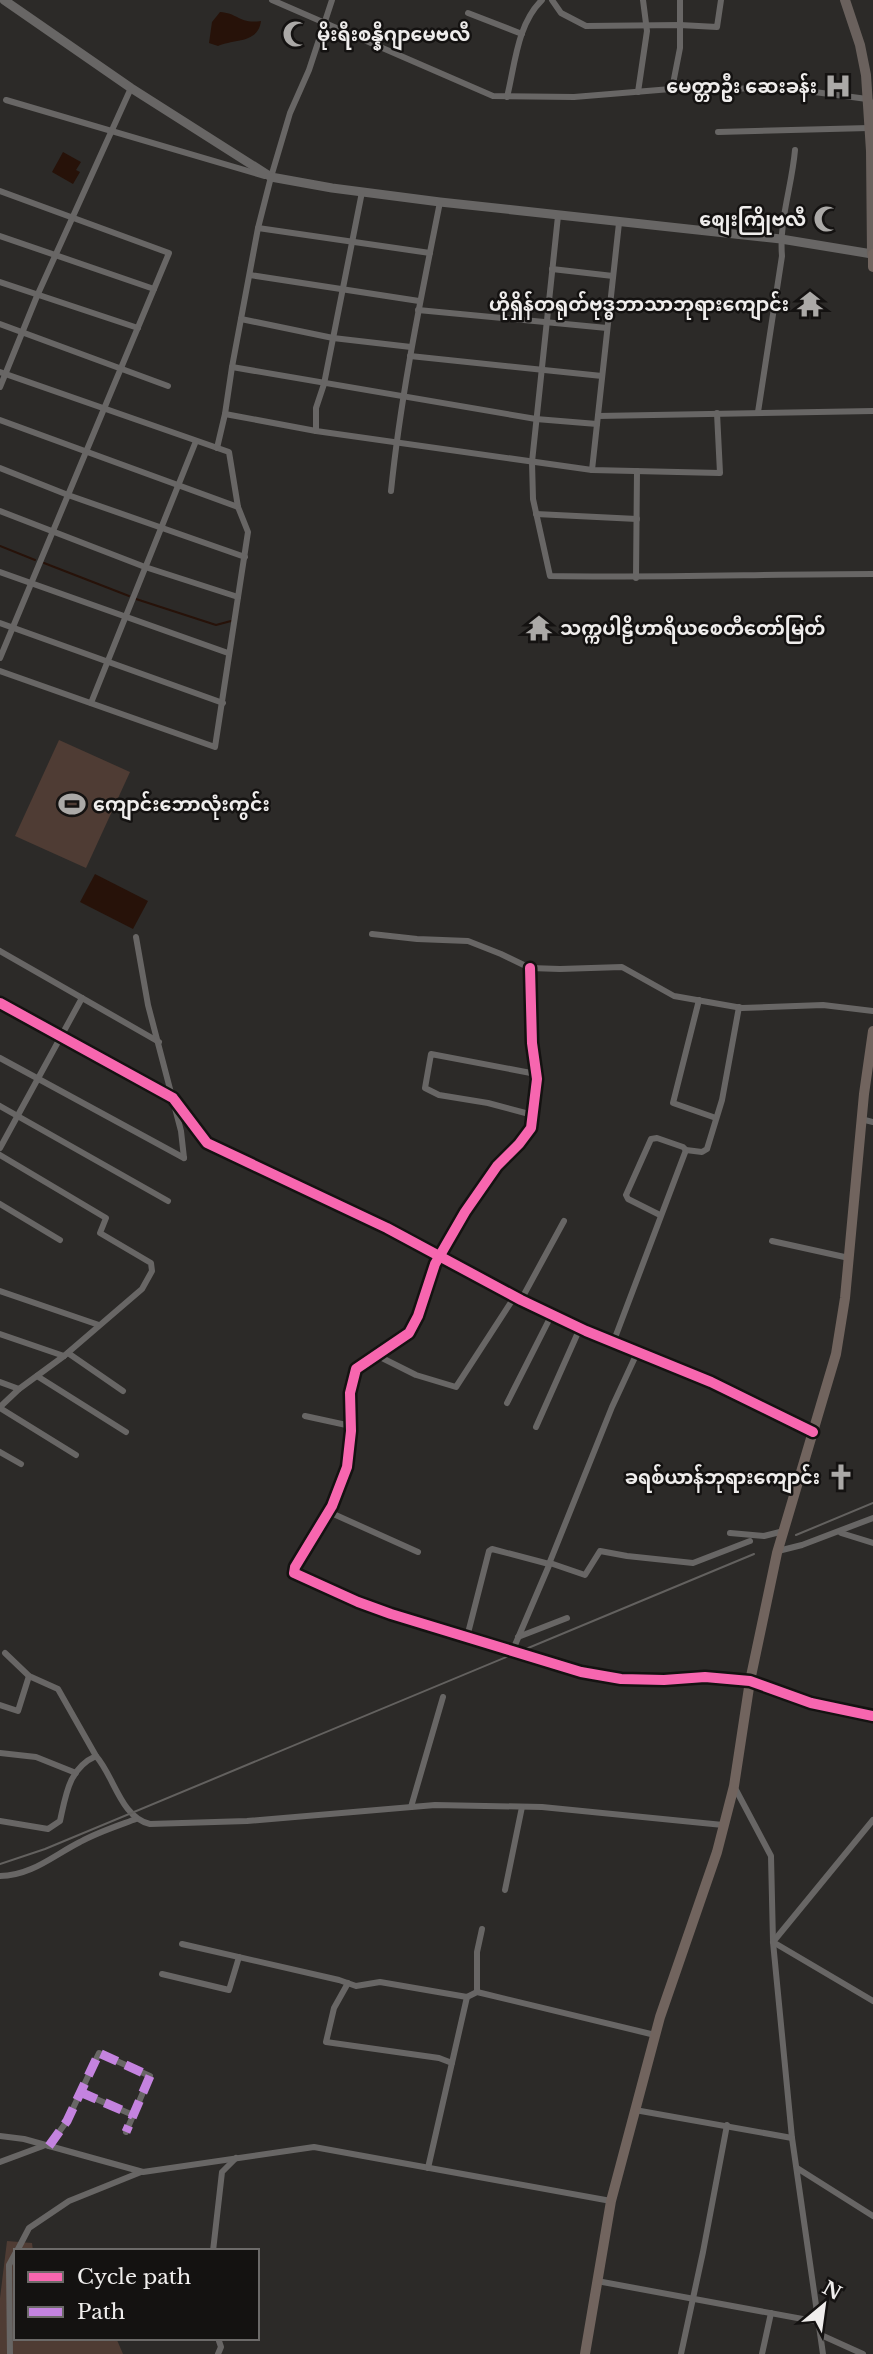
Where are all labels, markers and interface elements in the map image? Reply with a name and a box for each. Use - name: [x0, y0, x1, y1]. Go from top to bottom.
- mosque icon: မိုးရီးစန္နီဂျာမေဗလီ: [281, 19, 311, 49]
- place label: မိုးရီးစန္နီဂျာမေဗလီ: [317, 21, 470, 51]
- hospital icon: မေတ္တာဦး ဆေးခန်း: [823, 71, 853, 101]
- place label: မေတ္တာဦး ဆေးခန်း: [666, 73, 817, 102]
- mosque icon: စျေးကြိုဗလီ: [812, 204, 842, 234]
- place label: စျေးကြိုဗလီ: [699, 206, 806, 236]
- temple icon: ဟိုရှိန်တရုတ်ဗုဒ္ဓဘာသာဘုရားကျောင်း: [795, 289, 825, 319]
- place label: ဟိုရှိန်တရုတ်ဗုဒ္ဓဘာသာဘုရားကျောင်း: [489, 291, 789, 321]
- temple icon: သက္ကပါဠိဟာရိယစေတီတော်မြတ်: [524, 613, 554, 643]
- place label: သက္ကပါဠိဟာရိယစေတီတော်မြတ်: [560, 615, 825, 644]
- sports icon: ကျောင်းဘောလုံးကွင်း: [57, 789, 87, 819]
- place label: ကျောင်းဘောလုံးကွင်း: [93, 791, 270, 821]
- church icon: ခရစ်ယာန်ဘုရားကျောင်း: [826, 1462, 856, 1492]
- place label: ခရစ်ယာန်ဘုရားကျောင်း: [625, 1464, 820, 1494]
- legend: [14, 2249, 259, 2340]
- text: Cycle path: [77, 2264, 191, 2290]
- north arrow: [789, 2270, 859, 2340]
- text: N: [819, 2276, 846, 2305]
- text: Path: [77, 2299, 125, 2325]

